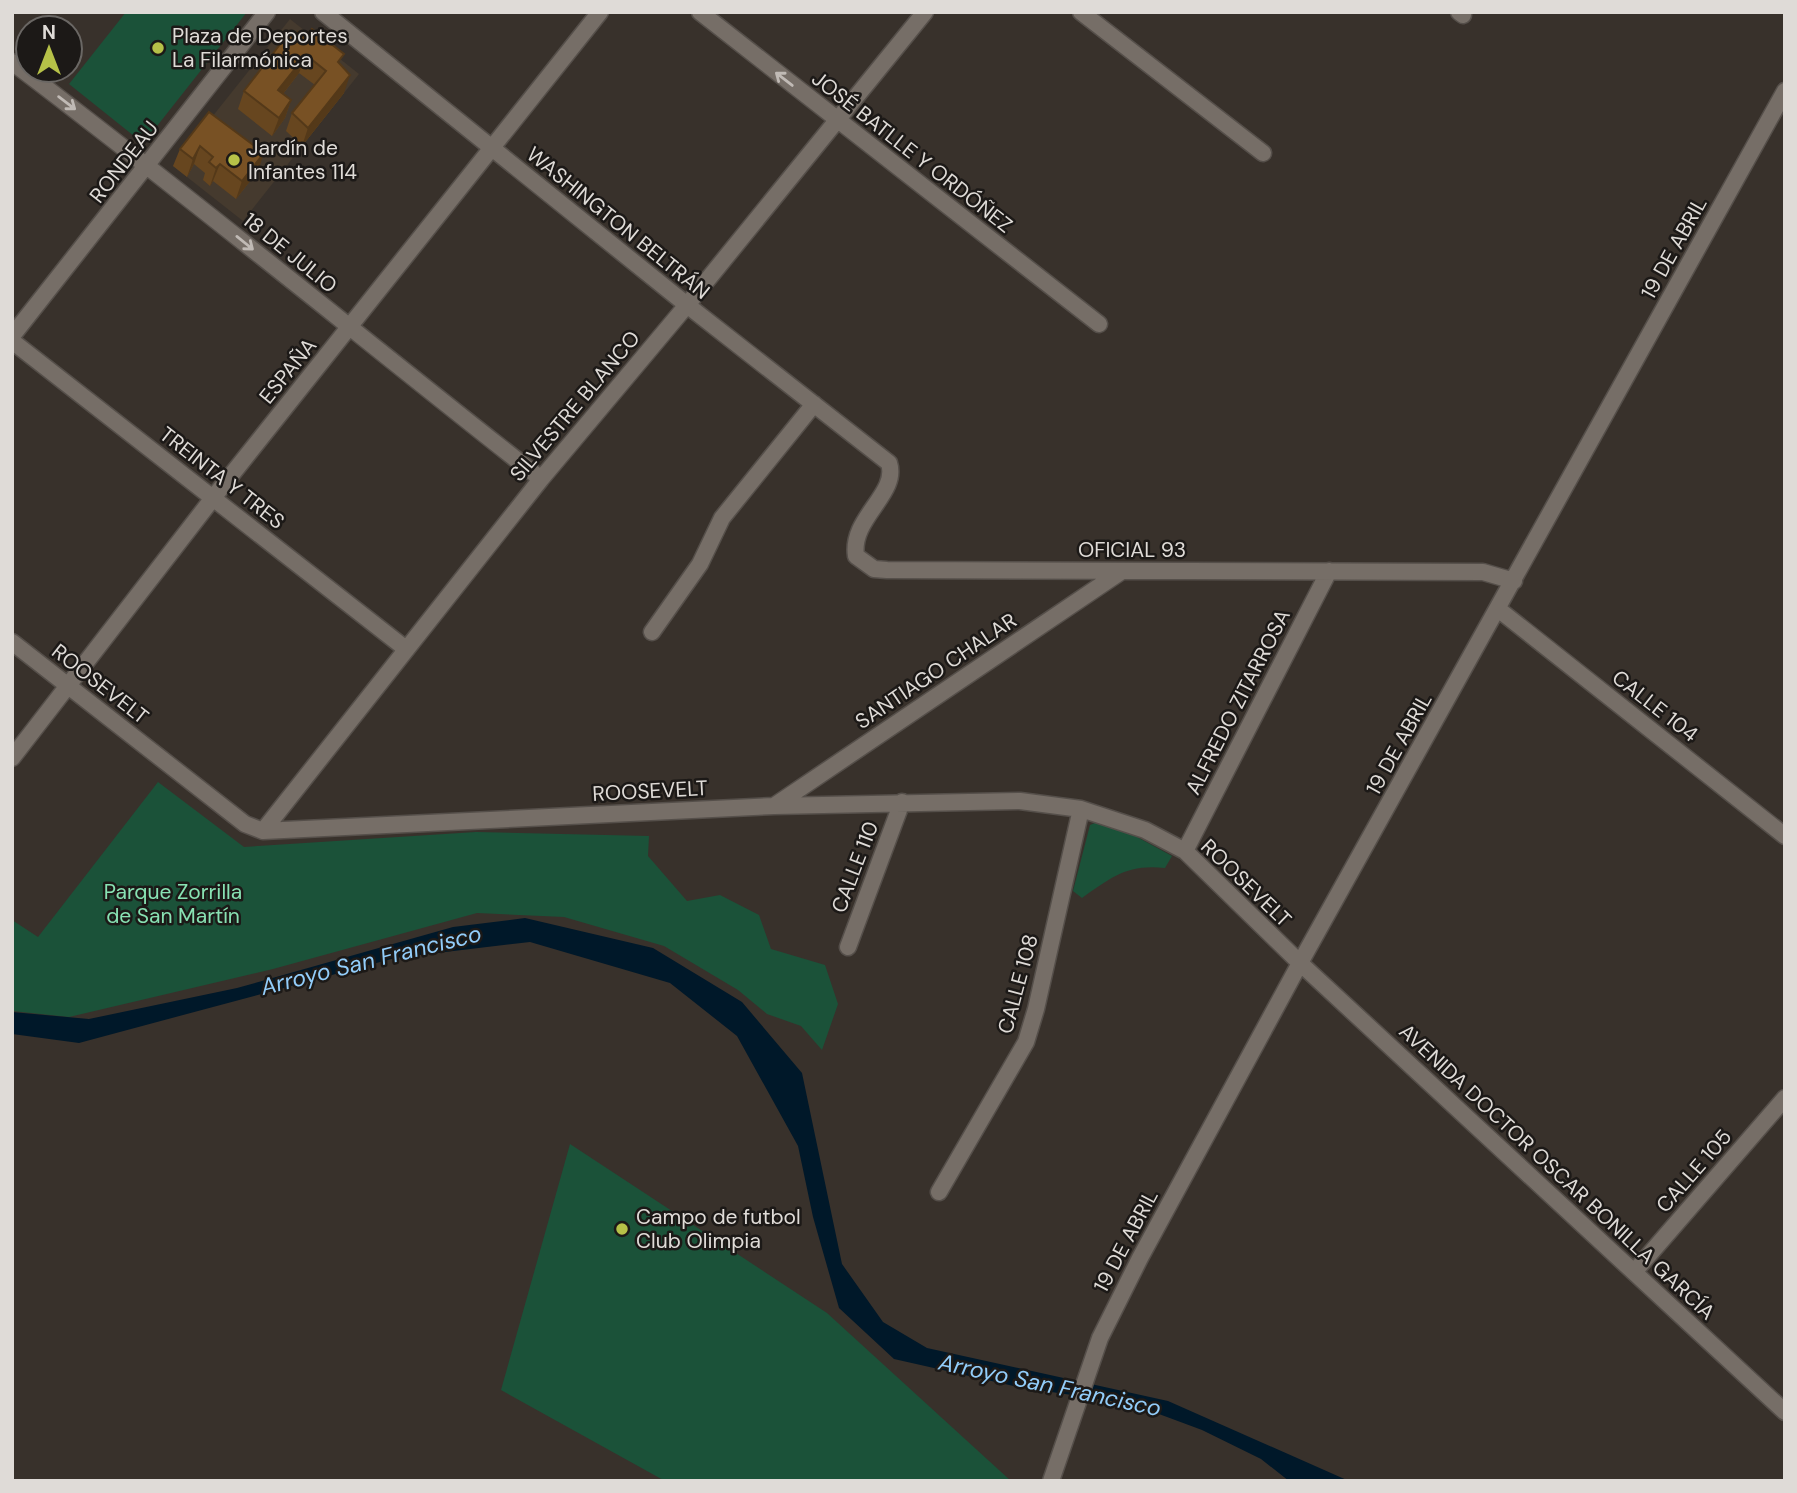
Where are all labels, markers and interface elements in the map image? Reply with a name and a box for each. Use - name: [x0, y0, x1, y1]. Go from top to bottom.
- north arrow: [14, 14, 84, 84]
- text: N: [42, 20, 56, 45]
- place label: Plaza de Deportes La Filarmónica: [172, 22, 348, 74]
- marker: Plaza de Deportes La Filarmónica: [150, 40, 166, 56]
- street label: JOSÉ BATLLE Y ORDÓÑEZ: [806, 65, 1018, 239]
- one-way arrow: [776, 71, 794, 87]
- one-way arrow: [57, 95, 76, 110]
- street label: RONDEAU: [83, 115, 165, 209]
- place label: Jardín de Infantes 114: [248, 134, 357, 186]
- street label: WASHINGTON BELTRÁN: [521, 140, 715, 306]
- marker: Jardín de Infantes 114: [226, 152, 242, 168]
- street label: 19 DE ABRIL: [1635, 192, 1713, 304]
- street label: 18 DE JULIO: [237, 206, 343, 300]
- one-way arrow: [236, 236, 254, 251]
- street label: SILVESTRE BLANCO: [504, 325, 646, 487]
- street label: ESPAÑA: [253, 332, 323, 410]
- street label: TREINTA Y TRES: [154, 420, 290, 536]
- street label: OFICIAL 93: [1078, 536, 1186, 564]
- street label: ALFREDO ZITARROSA: [1179, 604, 1297, 799]
- street label: SANTIAGO CHALAR: [850, 607, 1022, 735]
- street label: ROOSEVELT: [46, 637, 154, 731]
- street label: CALLE 104: [1606, 664, 1704, 749]
- street label: 19 DE ABRIL: [1360, 688, 1438, 800]
- street label: ROOSEVELT: [592, 774, 709, 808]
- street label: CALLE 110: [825, 817, 885, 917]
- street label: ROOSEVELT: [1195, 833, 1297, 933]
- park label: Parque Zorrilla de San Martín: [104, 878, 242, 930]
- water label: Arroyo San Francisco: [257, 918, 485, 1002]
- street label: CALLE 108: [991, 931, 1045, 1037]
- street label: AVENIDA DOCTOR OSCAR BONILLA GARCÍA: [1393, 1018, 1721, 1326]
- street label: CALLE 105: [1650, 1123, 1738, 1219]
- street label: 19 DE ABRIL: [1087, 1185, 1165, 1297]
- place label: Campo de futbol Club Olimpia: [636, 1203, 801, 1255]
- marker: Campo de futbol Club Olimpia: [614, 1221, 630, 1237]
- water label: Arroyo San Francisco: [935, 1347, 1164, 1423]

